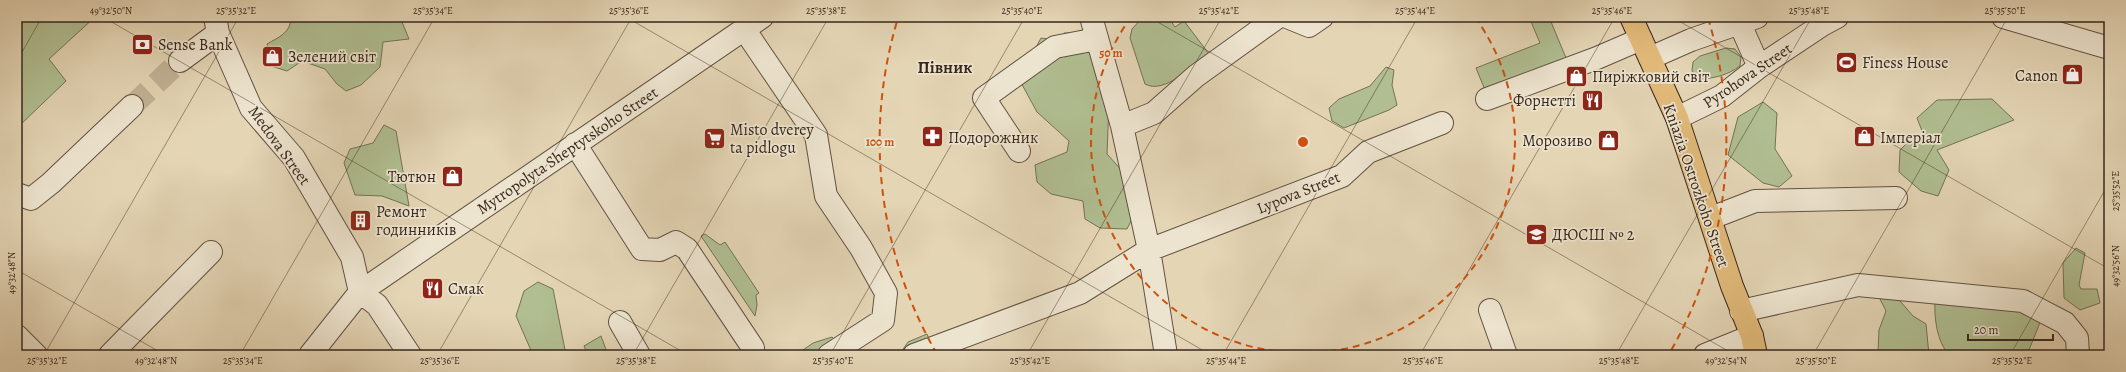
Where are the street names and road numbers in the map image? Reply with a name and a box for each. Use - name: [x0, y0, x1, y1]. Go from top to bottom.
- street label: Pyrohova Street: [1699, 38, 1796, 114]
- street label: Mytropolyta Sheptytskoho Street: [473, 82, 662, 220]
- street label: Kniazia Ostrozkoho Street: [1658, 100, 1734, 270]
- street label: Medova Street: [243, 101, 316, 190]
- street label: Lypova Street: [1253, 166, 1343, 220]

